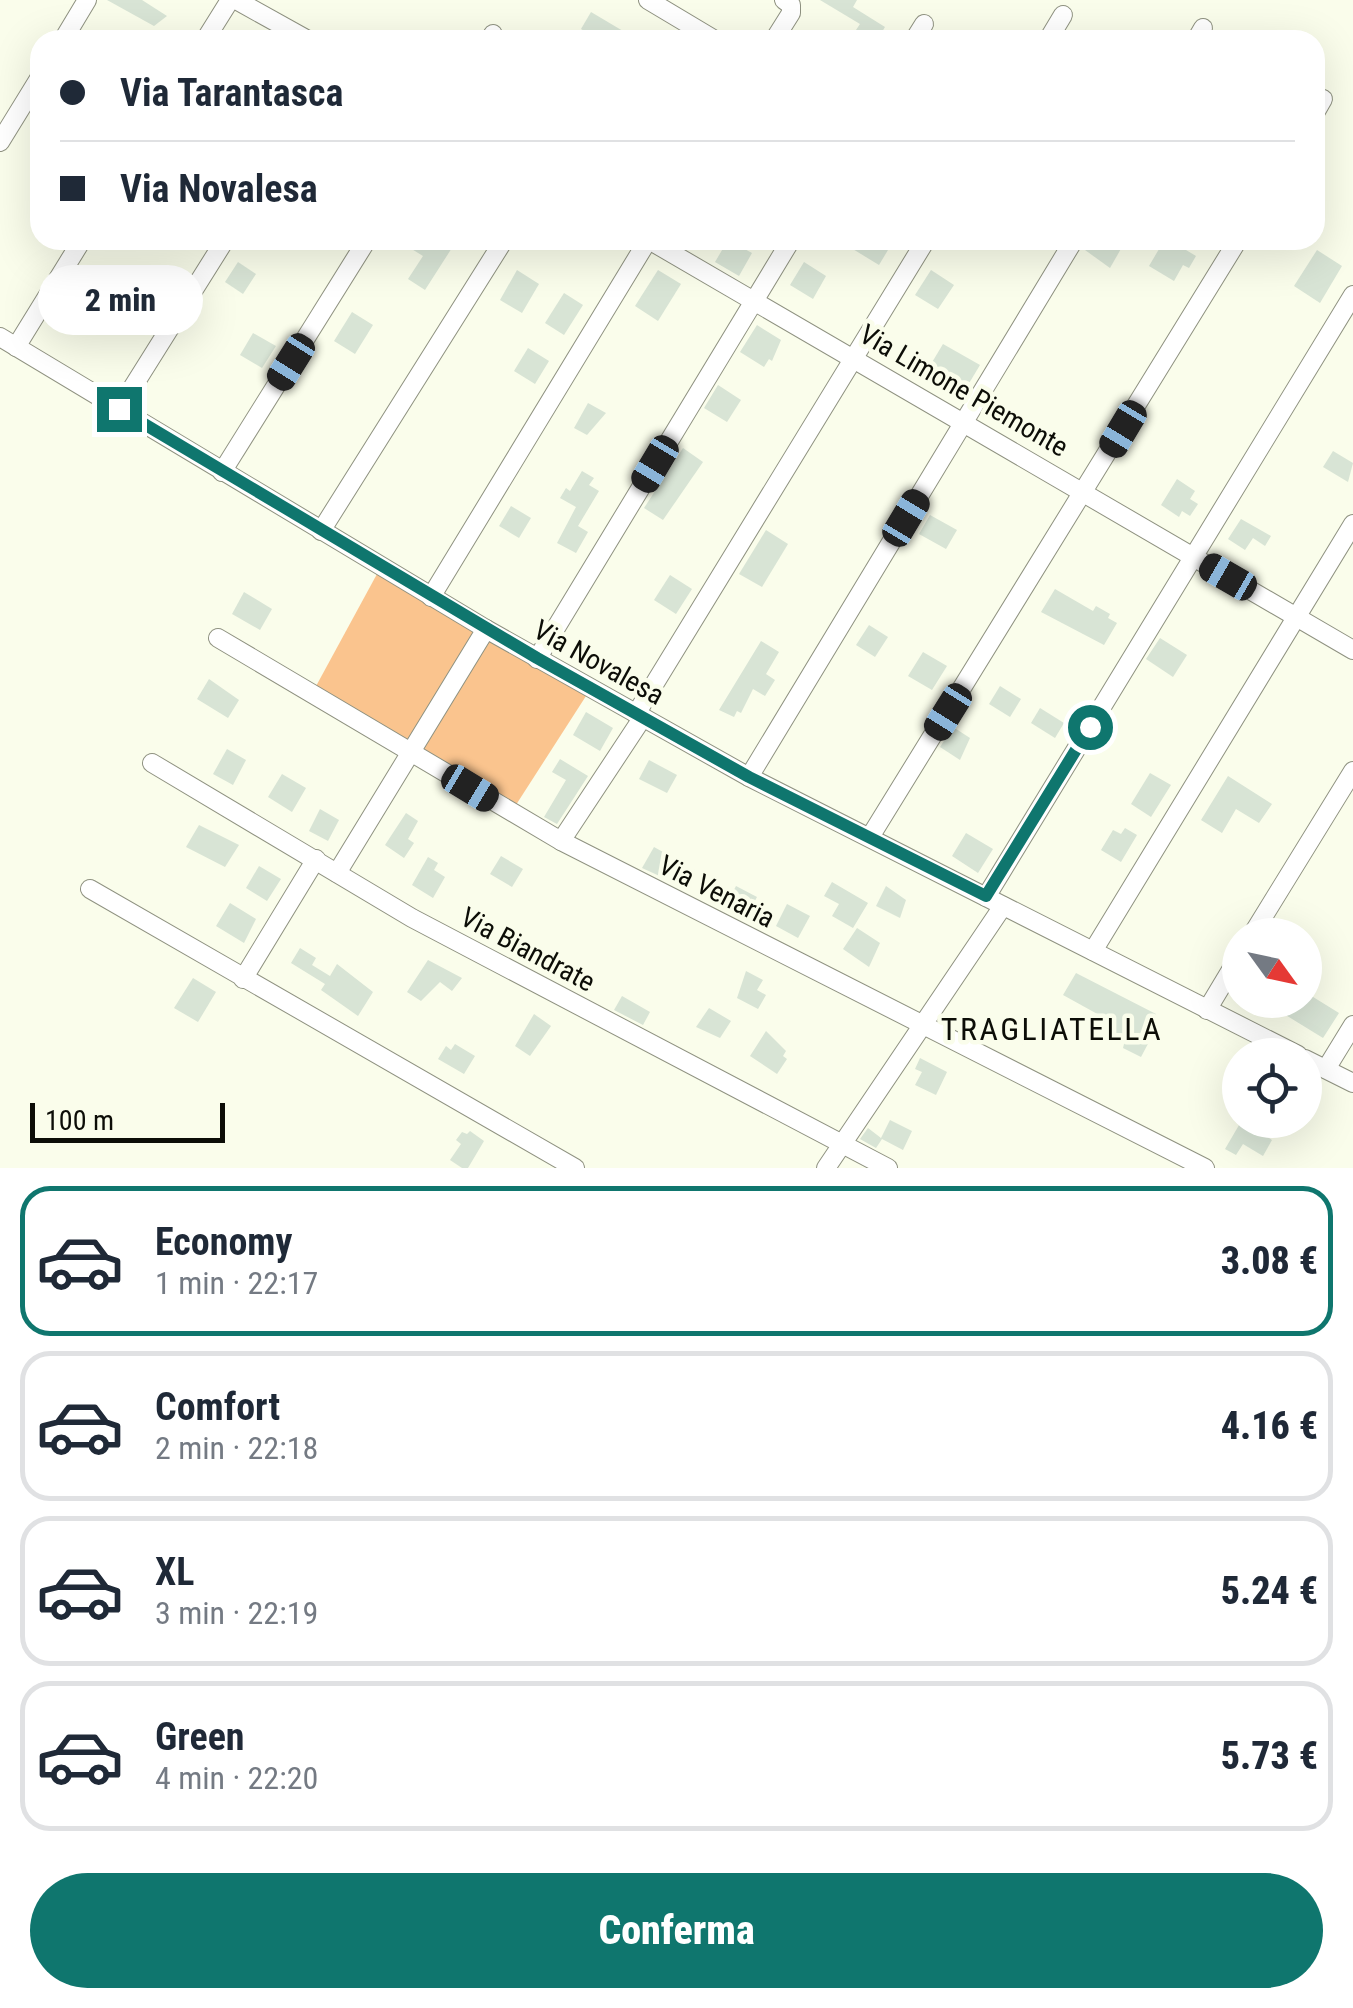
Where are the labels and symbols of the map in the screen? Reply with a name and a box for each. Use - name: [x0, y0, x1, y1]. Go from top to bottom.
- callout: 2 min: [36, 264, 202, 334]
- street label: Via Limone Piemonte: [854, 317, 1074, 464]
- car: [262, 329, 320, 395]
- route end: [97, 387, 142, 432]
- car: [1095, 396, 1151, 462]
- car: [627, 431, 683, 497]
- car: [878, 485, 934, 551]
- car: [1195, 549, 1261, 605]
- street label: Via Novalesa: [528, 613, 670, 712]
- car: [919, 679, 977, 745]
- route start: [1068, 705, 1113, 750]
- car: [437, 760, 503, 816]
- street label: Via Venaria: [653, 848, 780, 935]
- street label: Via Biandrate: [455, 900, 601, 999]
- north arrow: [1222, 918, 1322, 1018]
- district label: TRAGLIATELLA: [941, 1010, 1163, 1048]
- scale bar: [30, 1098, 225, 1142]

